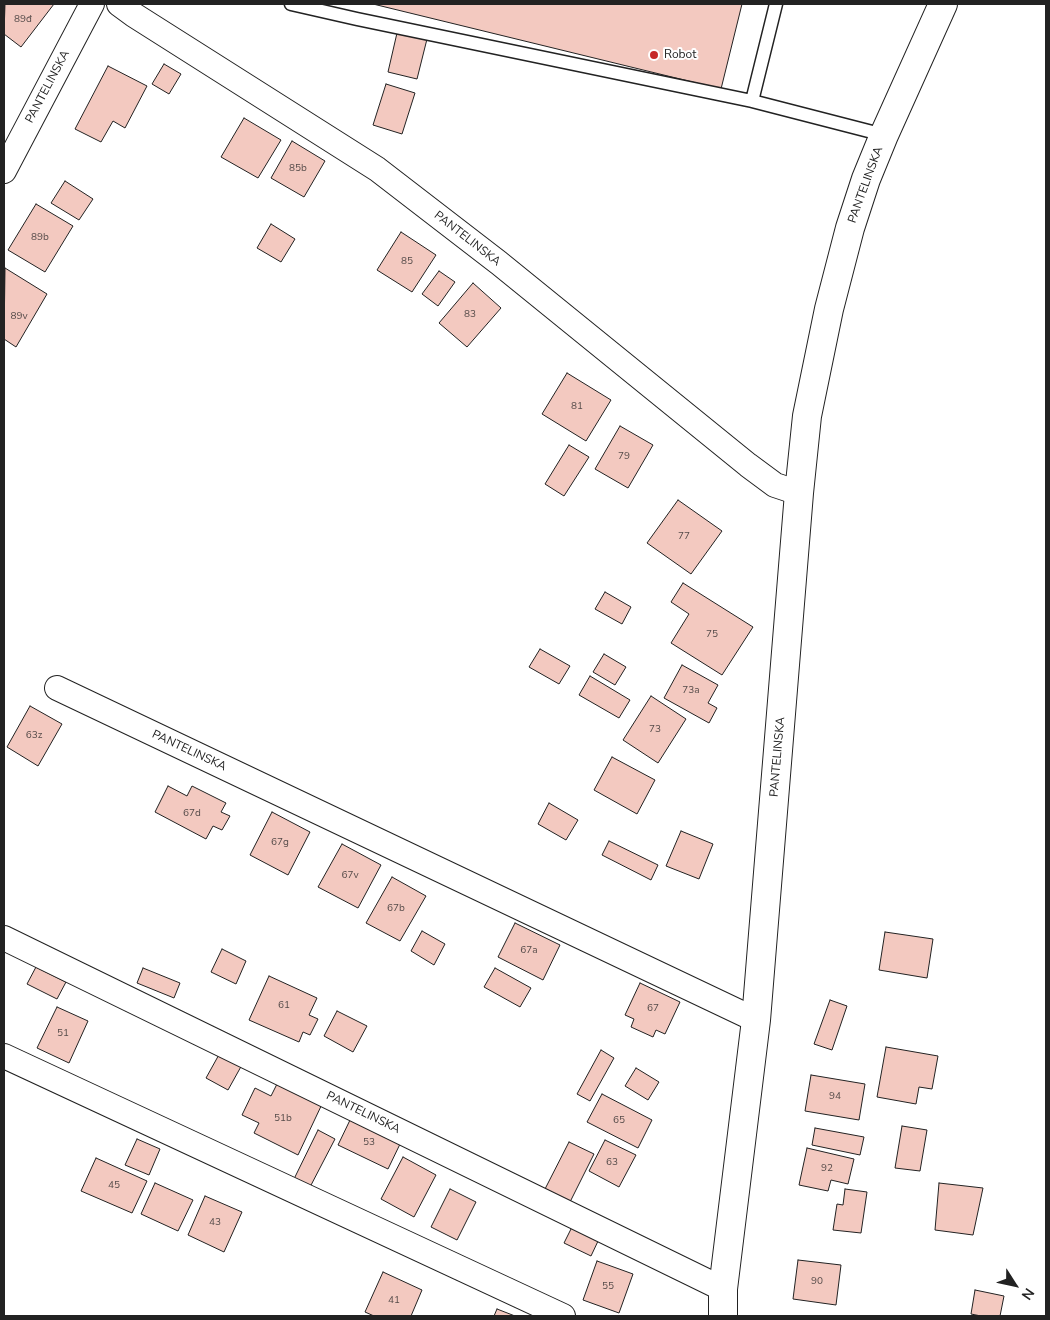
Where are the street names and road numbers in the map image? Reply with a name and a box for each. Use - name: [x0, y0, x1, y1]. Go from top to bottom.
- street label: PANTELINSKA: [23, 48, 73, 126]
- street label: PANTELINSKA: [845, 145, 887, 225]
- street label: PANTELINSKA: [431, 209, 503, 269]
- street label: PANTELINSKA: [767, 716, 789, 798]
- street label: PANTELINSKA: [150, 727, 228, 775]
- street label: PANTELINSKA: [324, 1089, 402, 1137]

